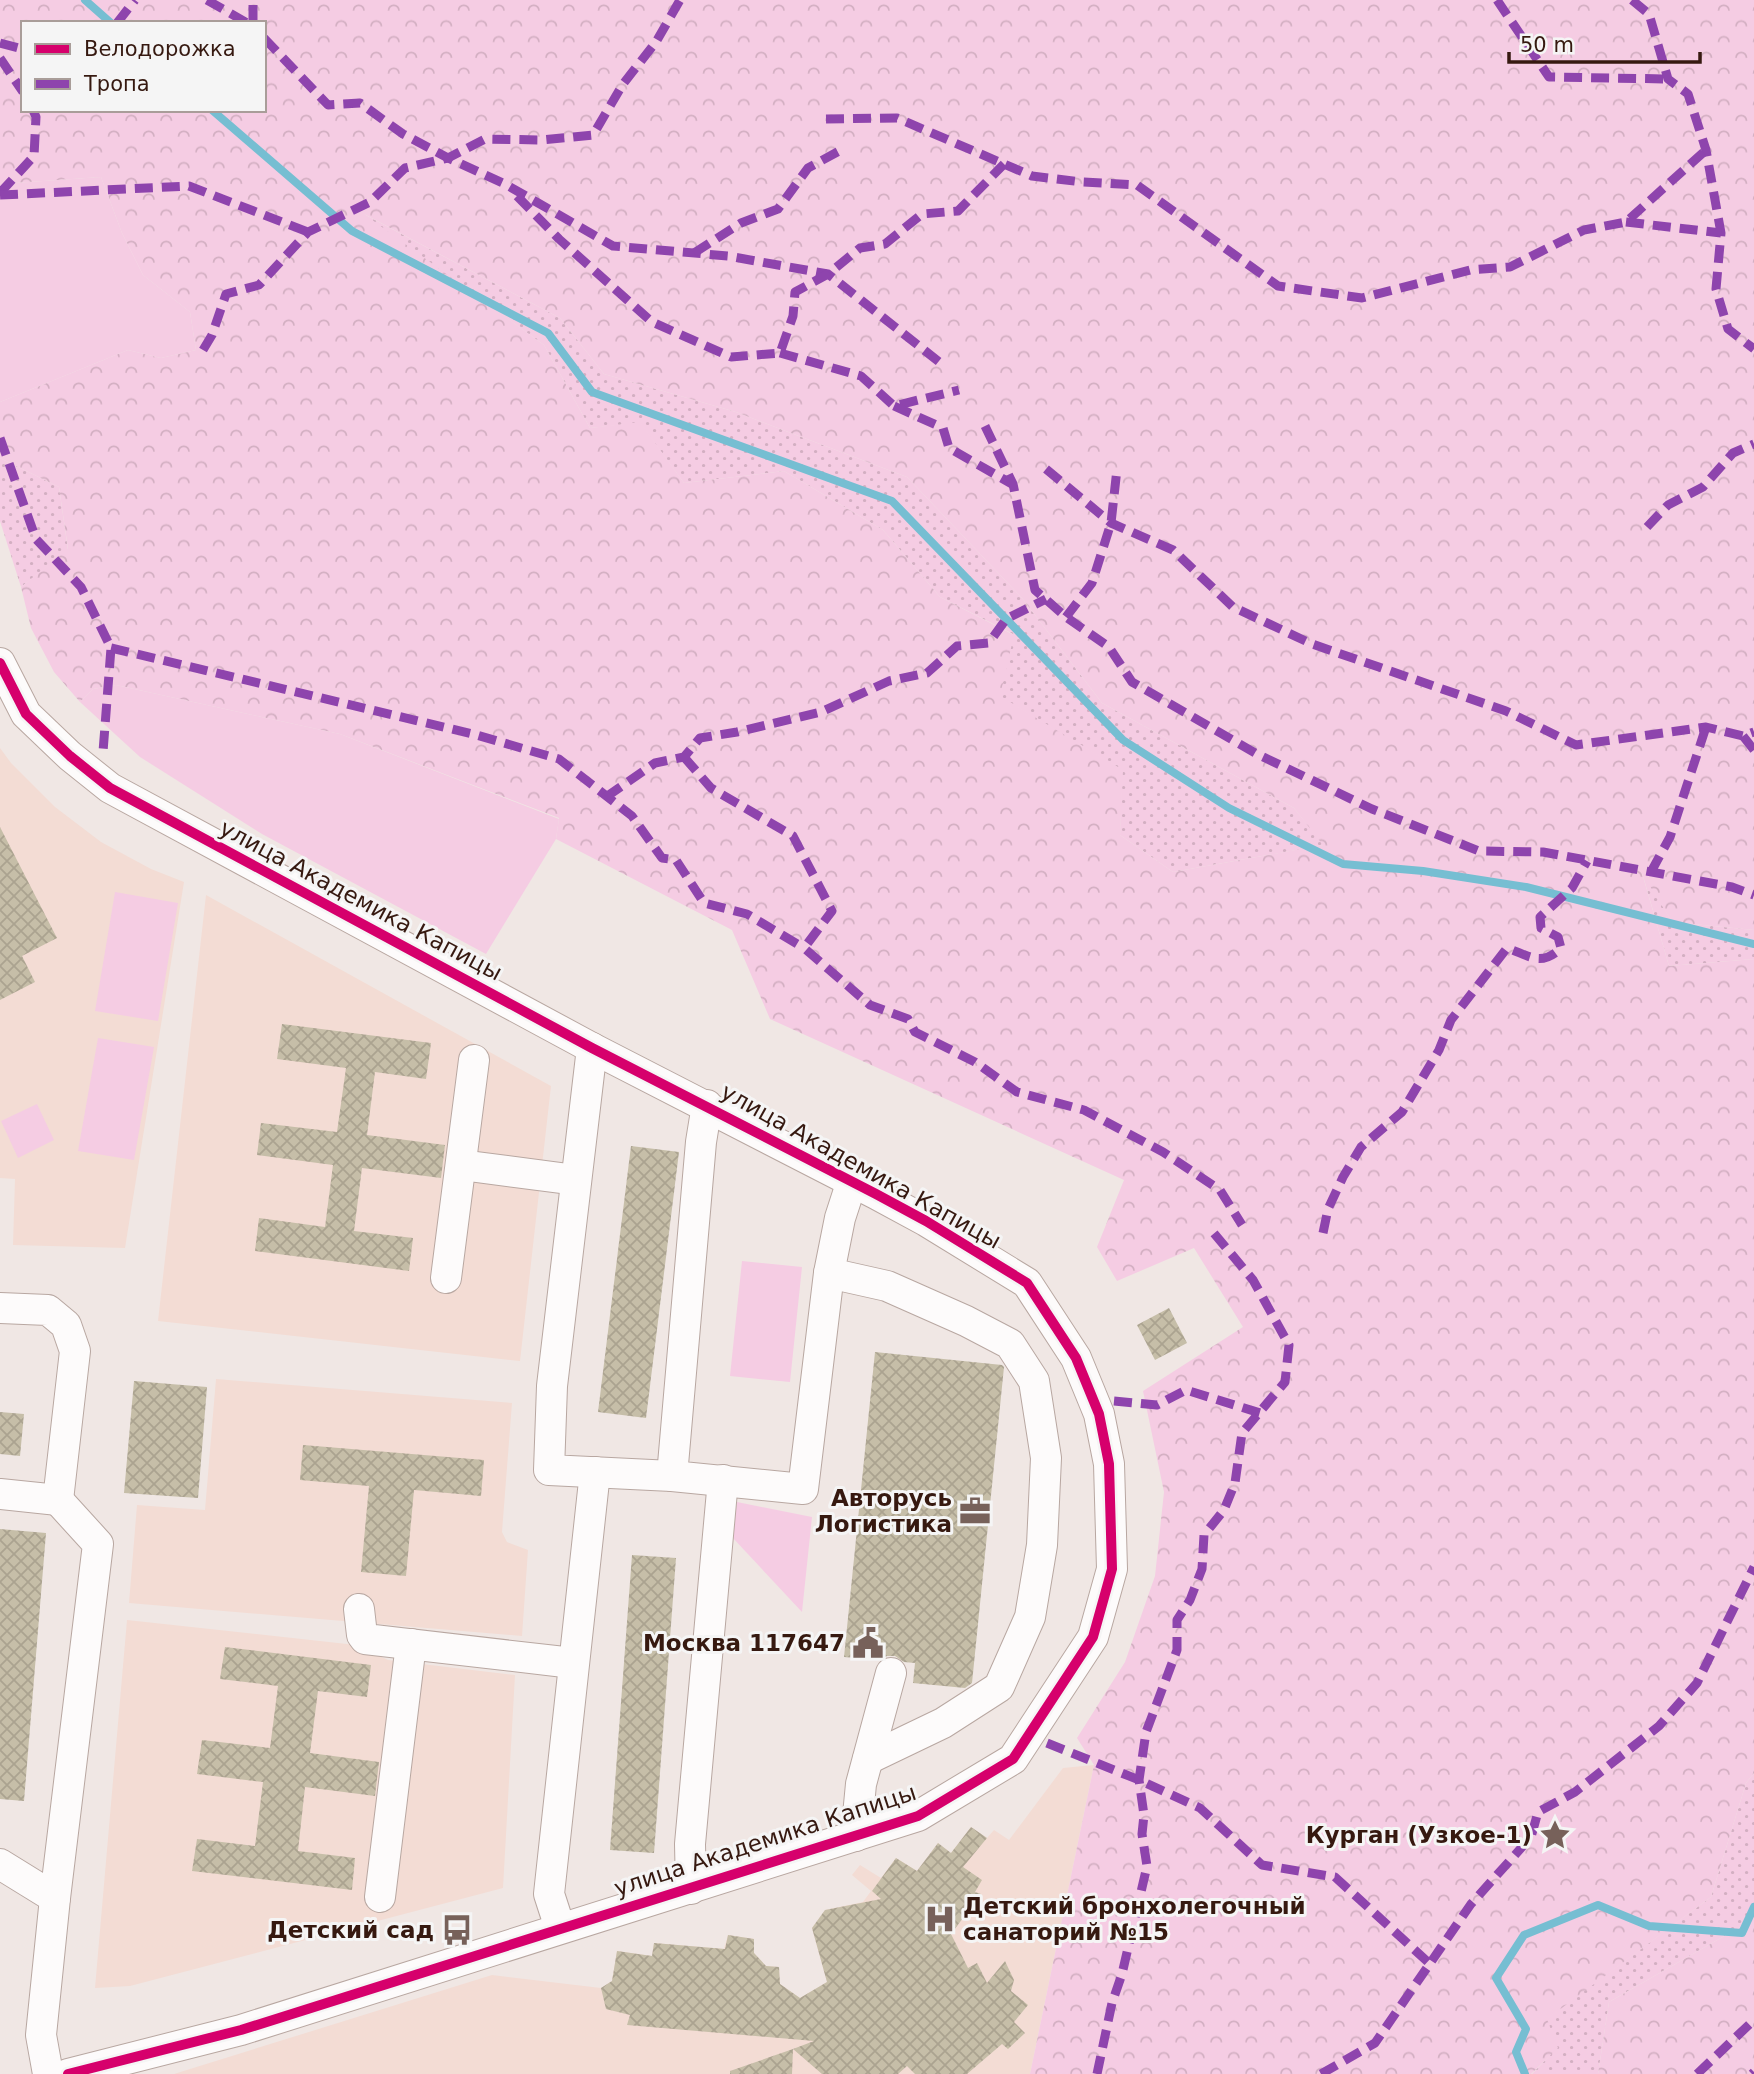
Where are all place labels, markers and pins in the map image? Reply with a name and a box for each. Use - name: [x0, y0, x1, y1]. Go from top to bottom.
- place label: Авторусь Логистика: [815, 1485, 952, 1537]
- office icon: Авторусь Логистика: [958, 1494, 992, 1528]
- public building icon: Москва 117647: [851, 1626, 885, 1660]
- place label: Москва 117647: [643, 1630, 845, 1656]
- place icon: Курган (Узкое-1): [1538, 1818, 1572, 1852]
- place label: Курган (Узкое-1): [1306, 1822, 1532, 1848]
- place label: Детский бронхолегочный санаторий №15: [963, 1893, 1306, 1945]
- hospital icon: Детский бронхолегочный санаторий №15: [923, 1902, 957, 1936]
- bus stop icon: Детский сад: [440, 1913, 474, 1947]
- place label: Детский сад: [267, 1917, 434, 1943]

